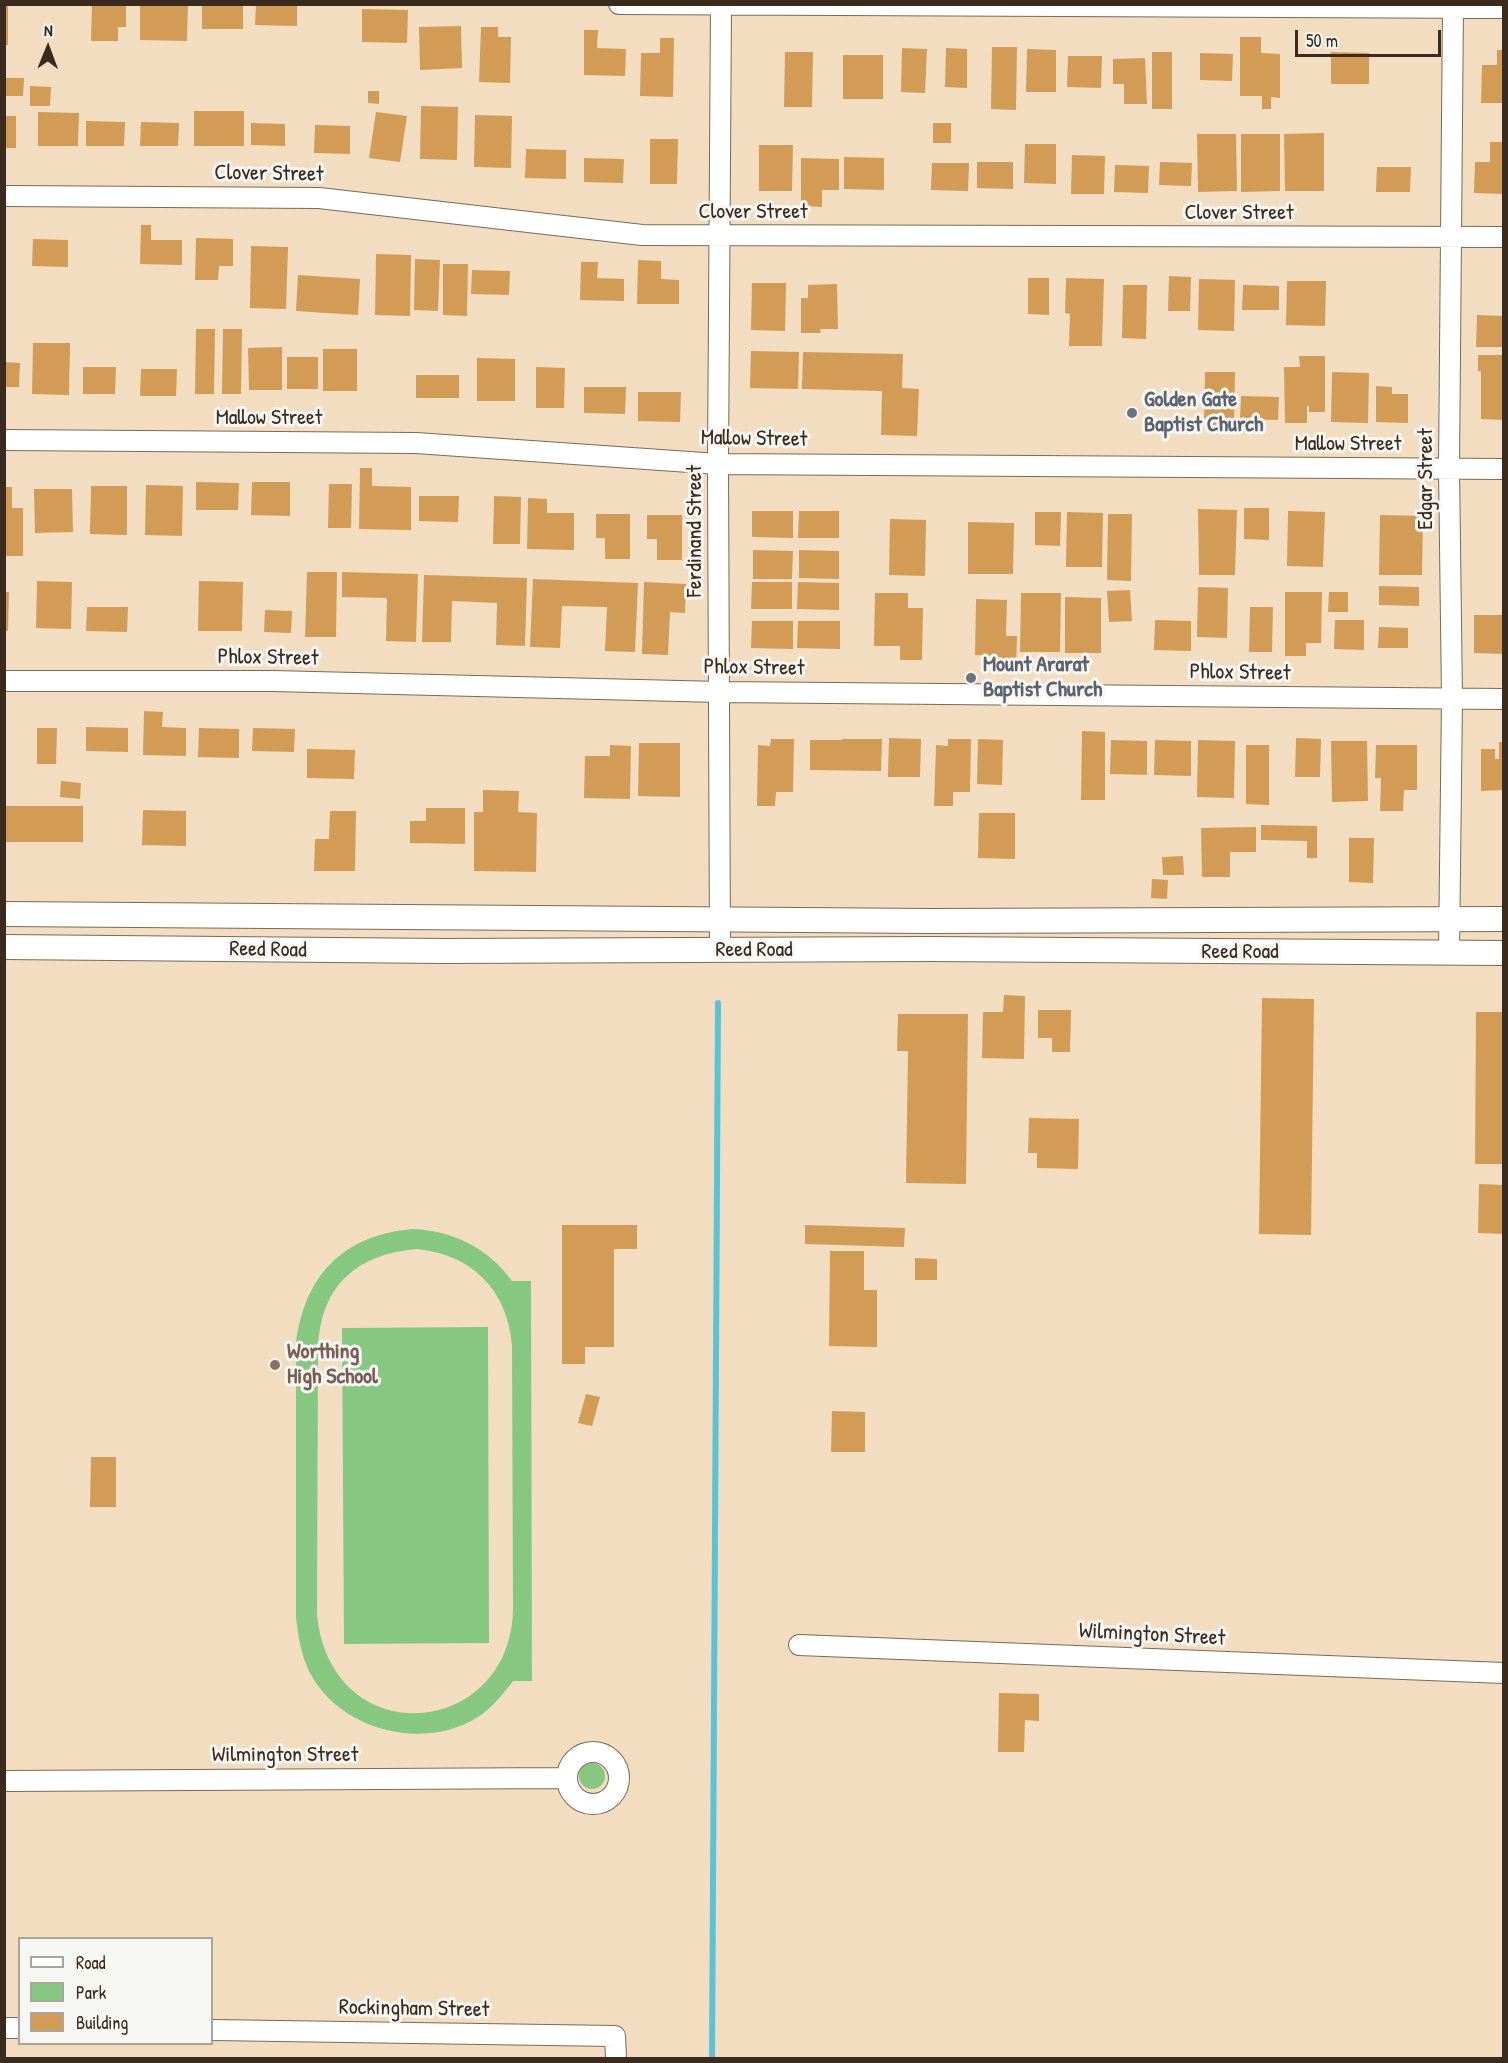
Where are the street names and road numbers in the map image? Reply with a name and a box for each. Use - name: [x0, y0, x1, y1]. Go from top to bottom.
- street label: Clover Street: [214, 160, 324, 188]
- street label: Clover Street: [698, 199, 808, 225]
- street label: Clover Street: [1184, 200, 1294, 226]
- street label: Mallow Street: [216, 405, 322, 431]
- street label: Mallow Street: [701, 425, 807, 453]
- street label: Edgar Street: [1413, 428, 1439, 530]
- street label: Mallow Street: [1295, 431, 1401, 457]
- street label: Ferdinand Street: [682, 465, 708, 597]
- street label: Phlox Street: [217, 644, 319, 672]
- street label: Phlox Street: [703, 654, 805, 682]
- street label: Phlox Street: [1189, 659, 1291, 687]
- street label: Reed Road: [229, 936, 307, 964]
- street label: Reed Road: [715, 937, 793, 963]
- street label: Reed Road: [1201, 939, 1279, 965]
- street label: Wilmington Street: [1078, 1618, 1226, 1652]
- street label: Wilmington Street: [212, 1742, 358, 1768]
- street label: Rockingham Street: [339, 1994, 489, 2024]

